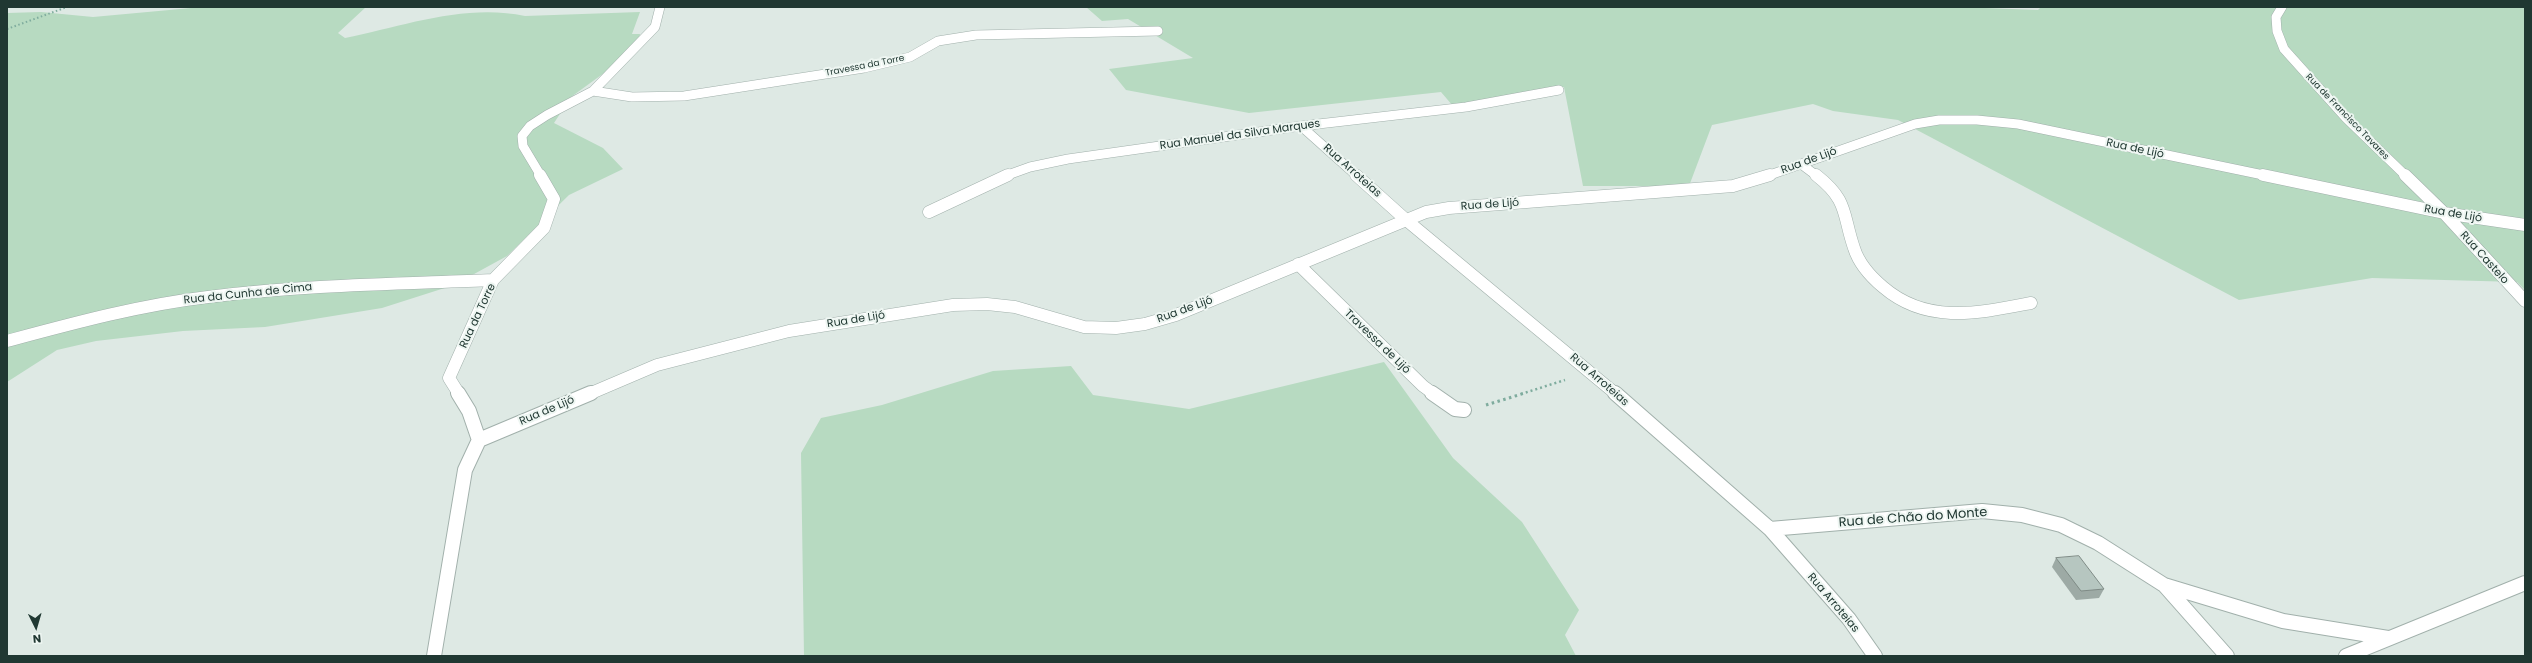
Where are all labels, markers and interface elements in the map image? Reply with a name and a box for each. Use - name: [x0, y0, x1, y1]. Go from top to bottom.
- street label: Travessa da Torre: [825, 53, 905, 79]
- street label: Rua de Francisco Tavares: [2303, 72, 2391, 162]
- street label: Rua Manuel da Silva Marques: [1159, 117, 1321, 153]
- street label: Rua de Lijó: [2105, 136, 2165, 162]
- street label: Rua Arroteias: [1320, 142, 1384, 200]
- street label: Rua de Lijó: [1779, 145, 1839, 177]
- street label: Rua de Lijó: [1460, 196, 1520, 214]
- street label: Rua de Lijó: [2423, 202, 2483, 226]
- street label: Rua Castelo: [2457, 229, 2511, 287]
- street label: Rua da Cunha de Cima: [183, 281, 313, 307]
- street label: Rua da Torre: [457, 282, 499, 350]
- street label: Rua de Lijó: [1155, 294, 1215, 326]
- street label: Travessa de Lijó: [1341, 307, 1413, 377]
- street label: Rua de Lijó: [826, 309, 886, 331]
- street label: Rua Arroteias: [1567, 351, 1631, 409]
- street label: Rua de Lijó: [517, 393, 577, 429]
- street label: Rua de Chão do Monte: [1838, 505, 1988, 531]
- street label: Rua Arroteias: [1804, 571, 1862, 635]
- north arrow: [16, 607, 56, 647]
- text: N: [32, 631, 42, 647]

